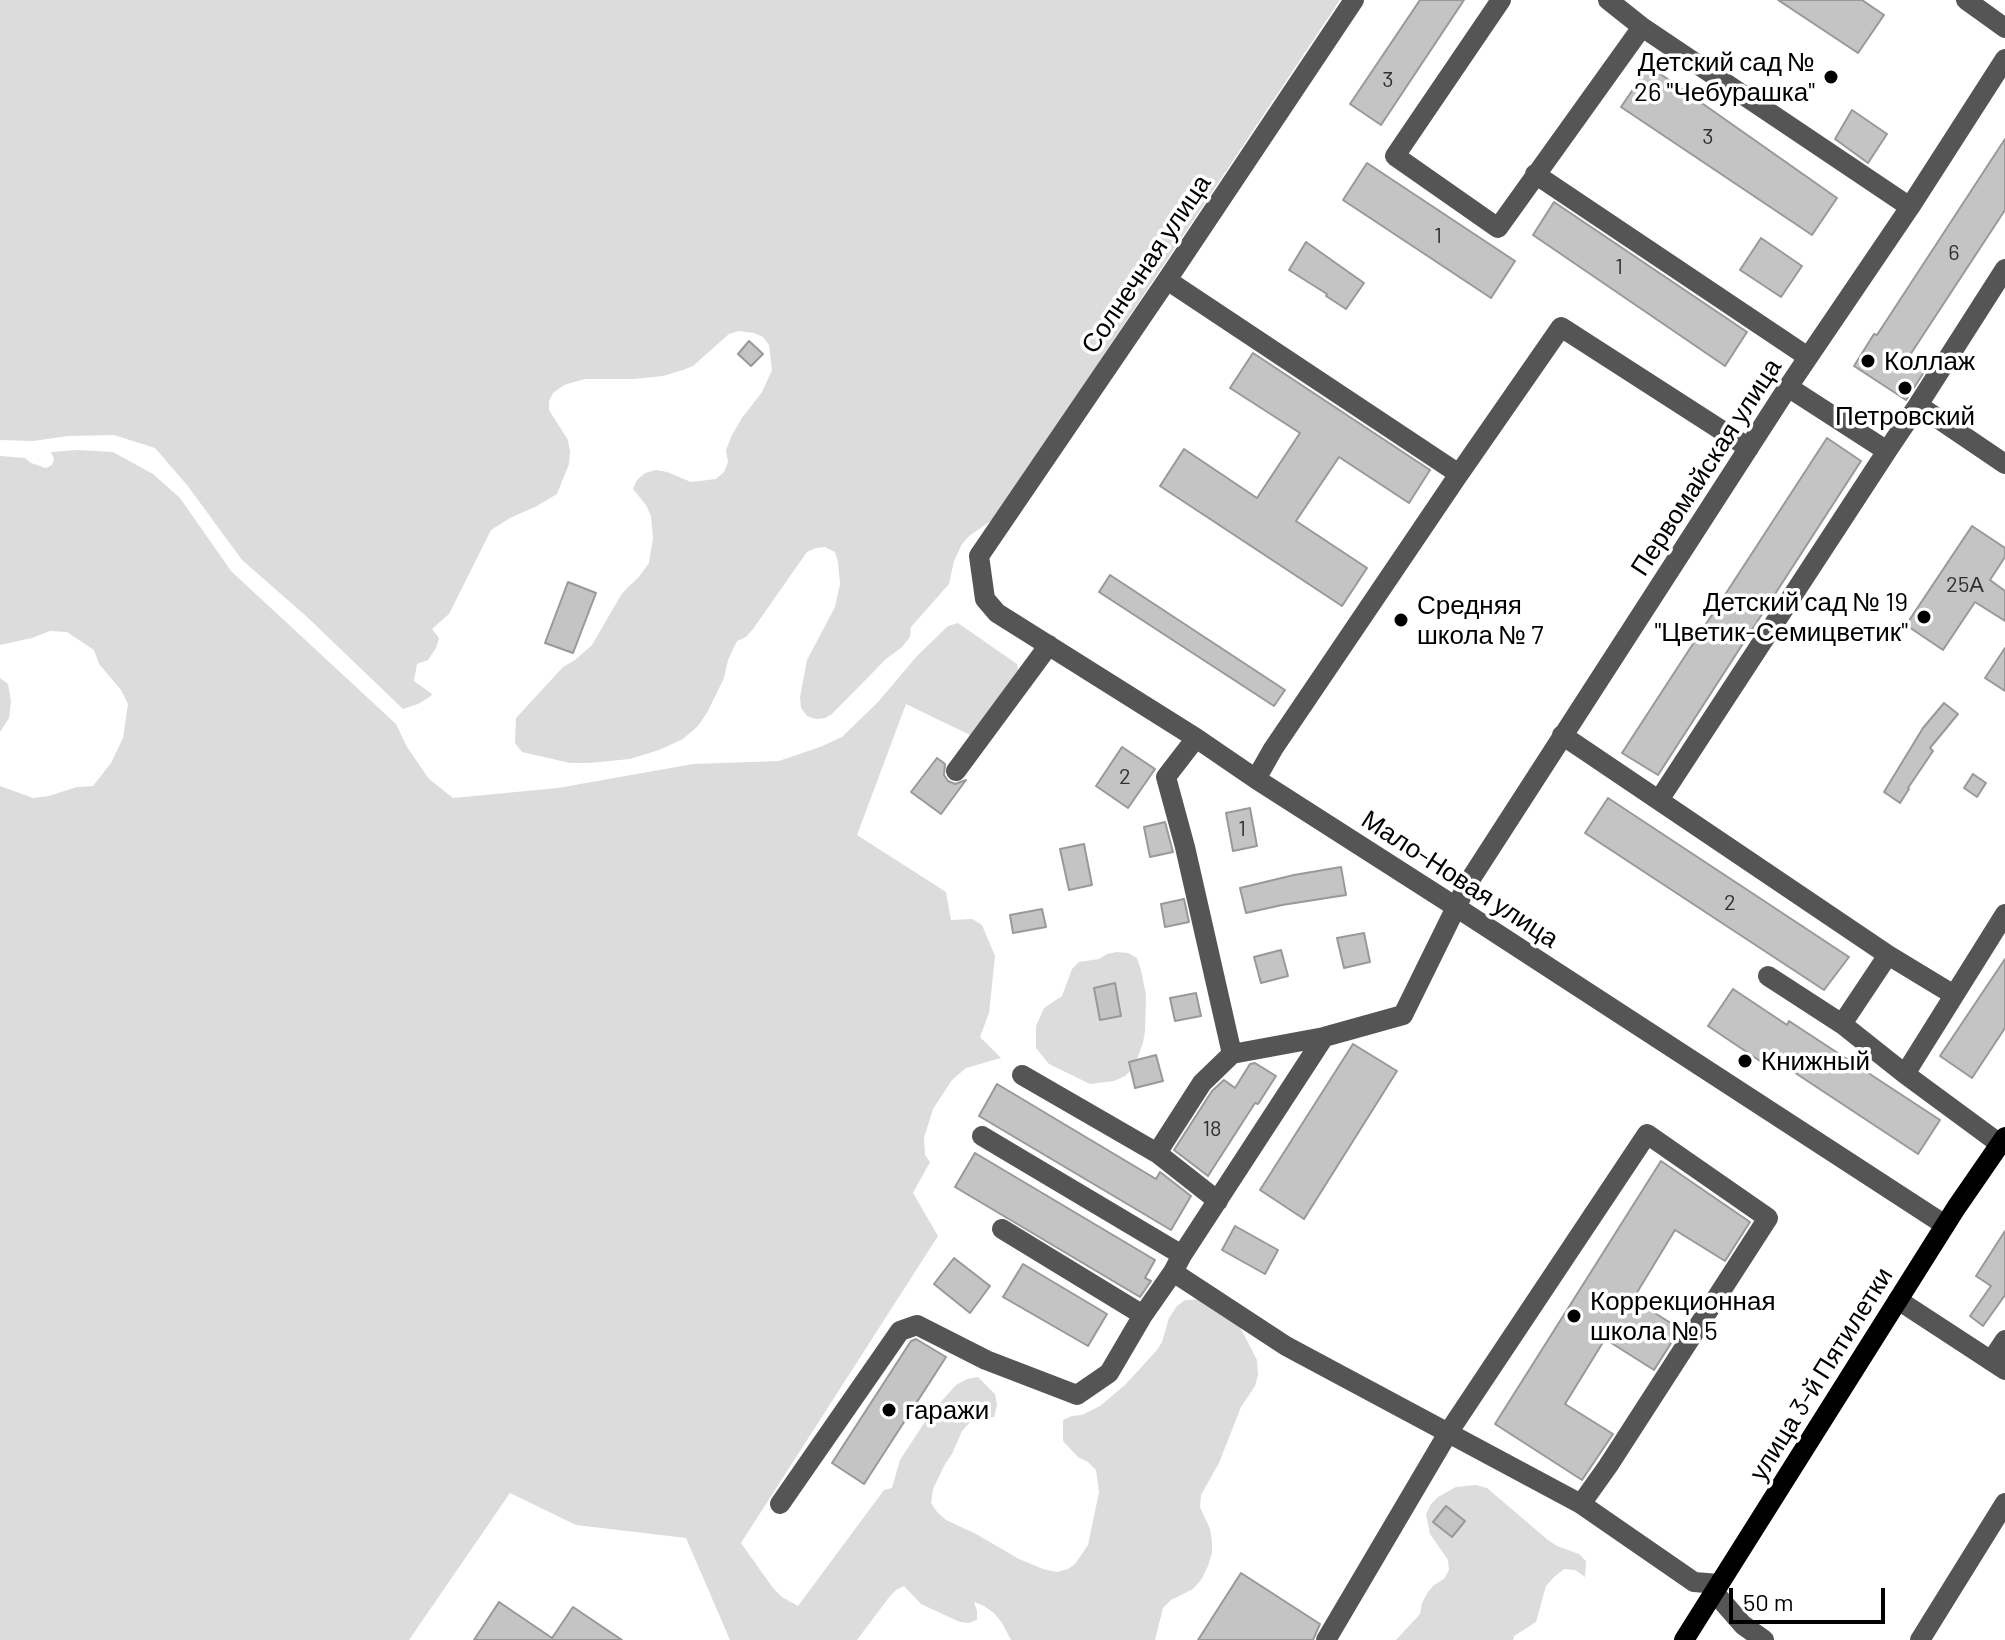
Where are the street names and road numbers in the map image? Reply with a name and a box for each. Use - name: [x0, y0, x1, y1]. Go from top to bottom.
- street label: Солнечная улица: [1075, 169, 1217, 359]
- street label: Первомайская улица: [1624, 353, 1788, 581]
- street label: Мало-Новая улица: [1356, 804, 1564, 954]
- street label: улица 3-й Пятилетки: [1743, 1262, 1899, 1486]

